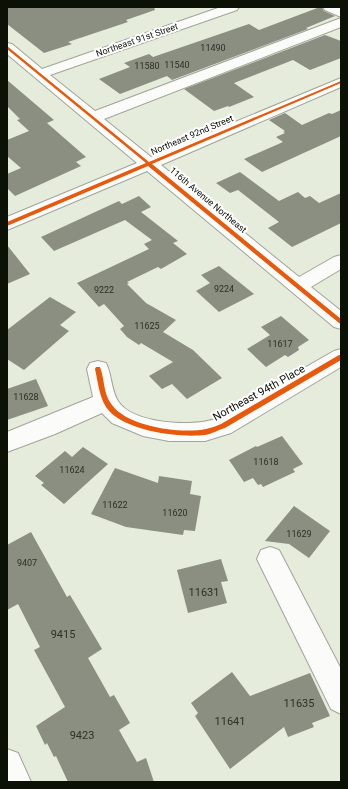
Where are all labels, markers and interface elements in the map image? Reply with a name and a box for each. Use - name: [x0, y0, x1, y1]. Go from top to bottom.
- street label: Northeast 91st Street: [95, 21, 179, 59]
- house number: 11490: [200, 43, 226, 53]
- house number: 11540: [164, 60, 190, 70]
- house number: 11580: [134, 61, 160, 71]
- street label: Northeast 92nd Street: [149, 113, 235, 157]
- street label: 116th Avenue Northeast: [168, 165, 248, 235]
- house number: 9224: [214, 284, 234, 294]
- house number: 9222: [94, 285, 114, 295]
- house number: 11625: [134, 321, 160, 331]
- house number: 11617: [267, 339, 293, 349]
- street label: Northeast 94th Place: [211, 362, 308, 424]
- house number: 11628: [13, 392, 39, 402]
- house number: 11618: [253, 457, 279, 467]
- house number: 11624: [59, 465, 85, 475]
- house number: 11622: [102, 500, 128, 510]
- house number: 11620: [162, 508, 188, 518]
- house number: 11629: [286, 529, 312, 539]
- house number: 9407: [17, 558, 37, 568]
- house number: 11631: [189, 586, 219, 599]
- house number: 9415: [51, 628, 75, 641]
- house number: 11635: [284, 697, 314, 710]
- house number: 11641: [215, 715, 245, 728]
- house number: 9423: [70, 729, 94, 742]

